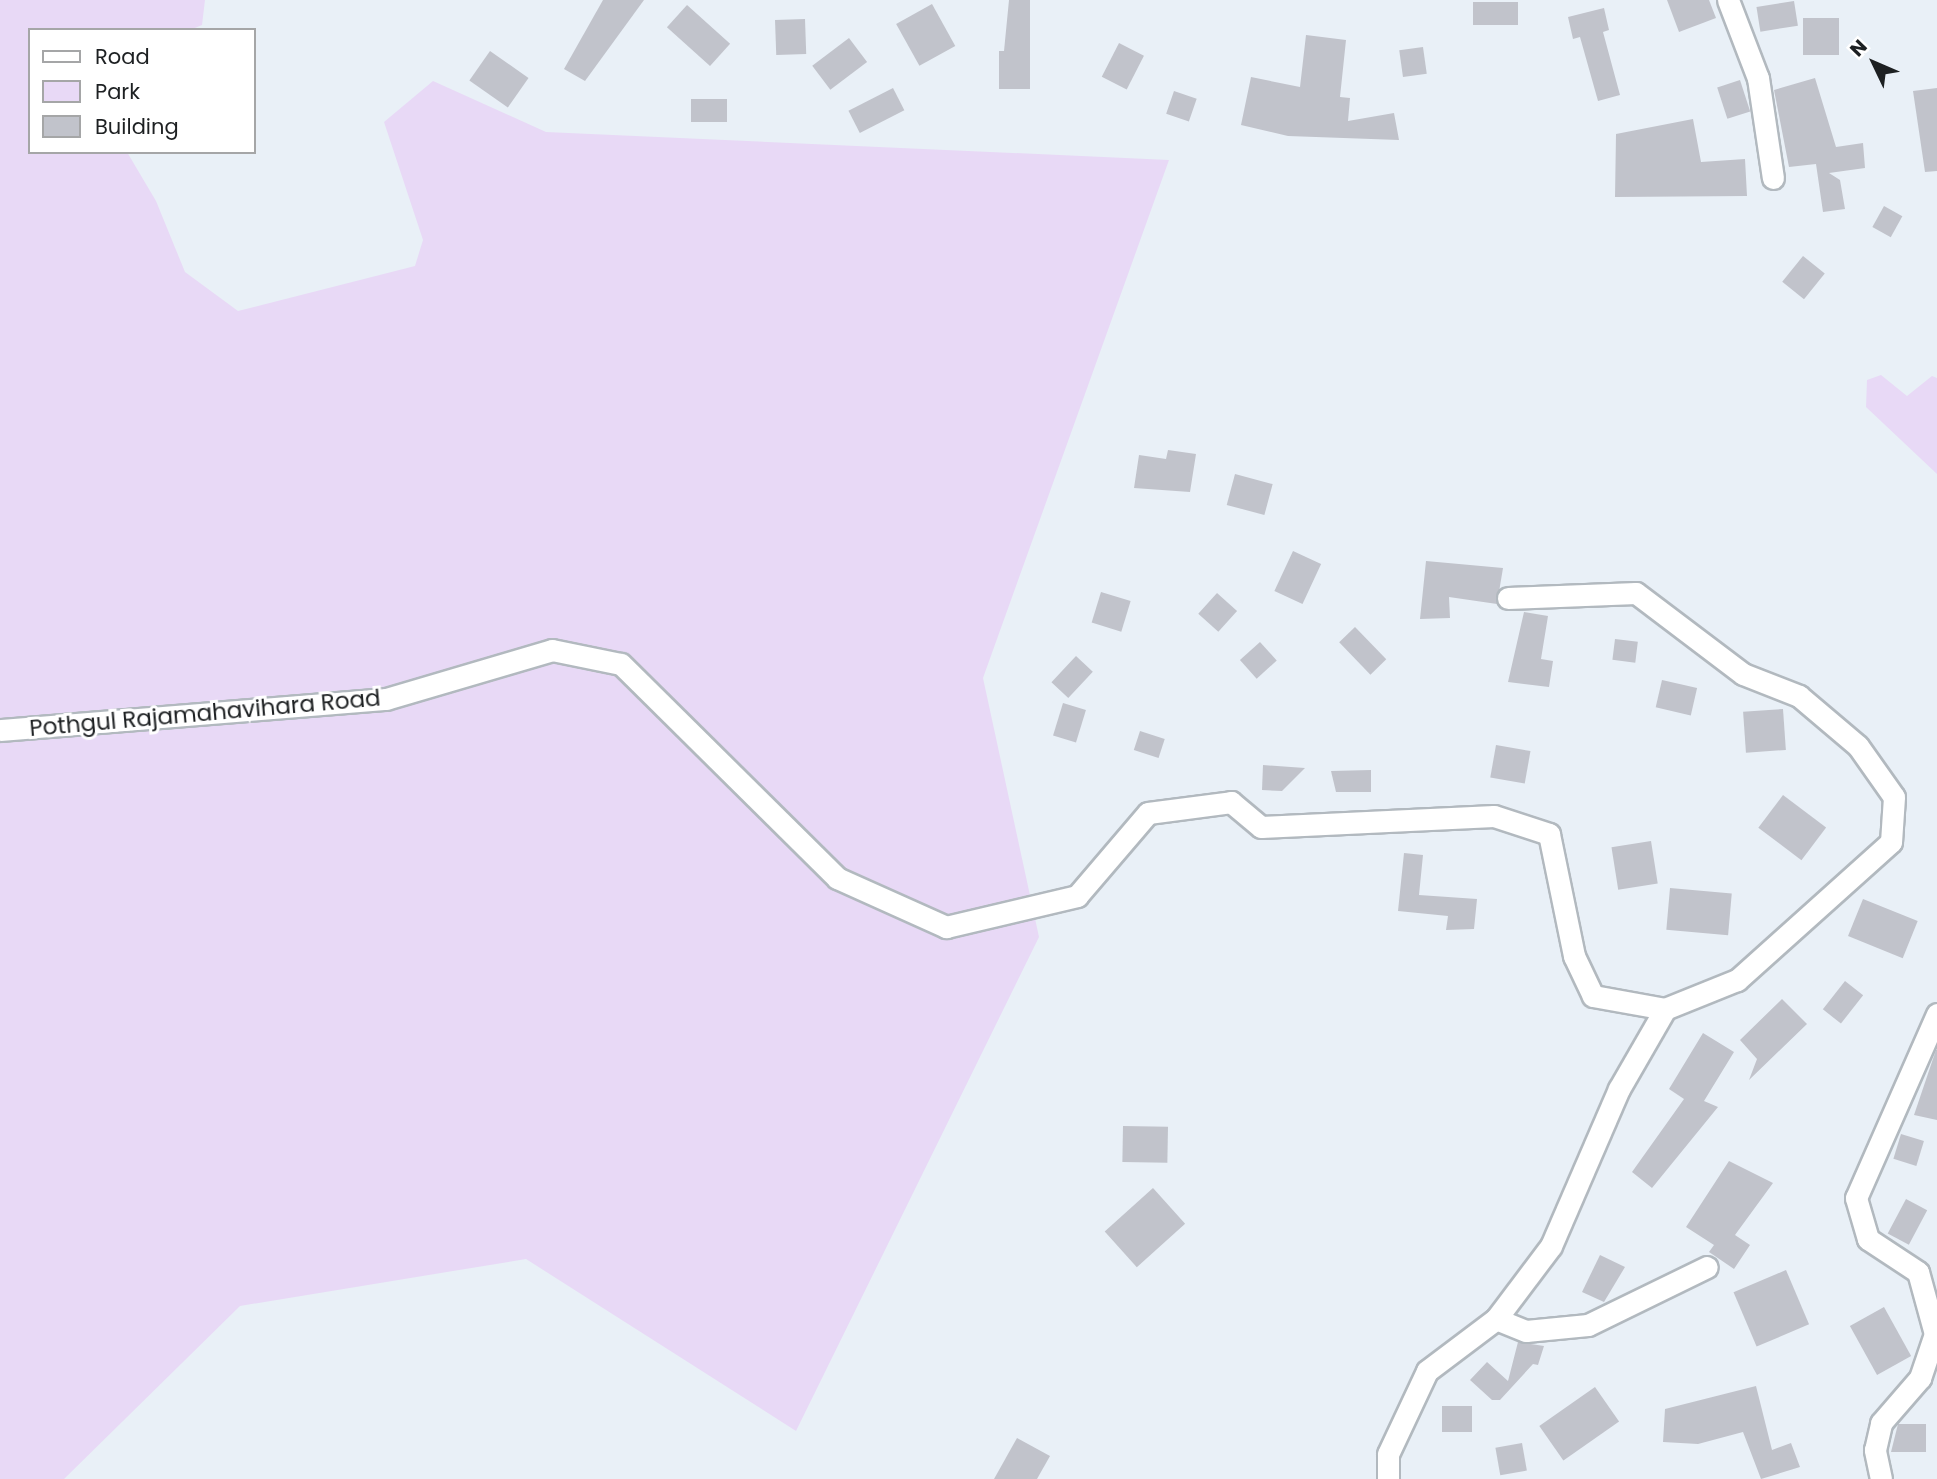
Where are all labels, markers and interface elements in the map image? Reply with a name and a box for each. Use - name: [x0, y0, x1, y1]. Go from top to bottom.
- legend: [28, 28, 256, 154]
- north arrow: [1839, 28, 1909, 98]
- text: N: [1844, 34, 1873, 63]
- text: Road: [95, 42, 150, 71]
- text: Park: [95, 77, 140, 106]
- text: Building: [95, 112, 179, 141]
- street label: Pothgul Rajamahavihara Road: [28, 684, 382, 742]

